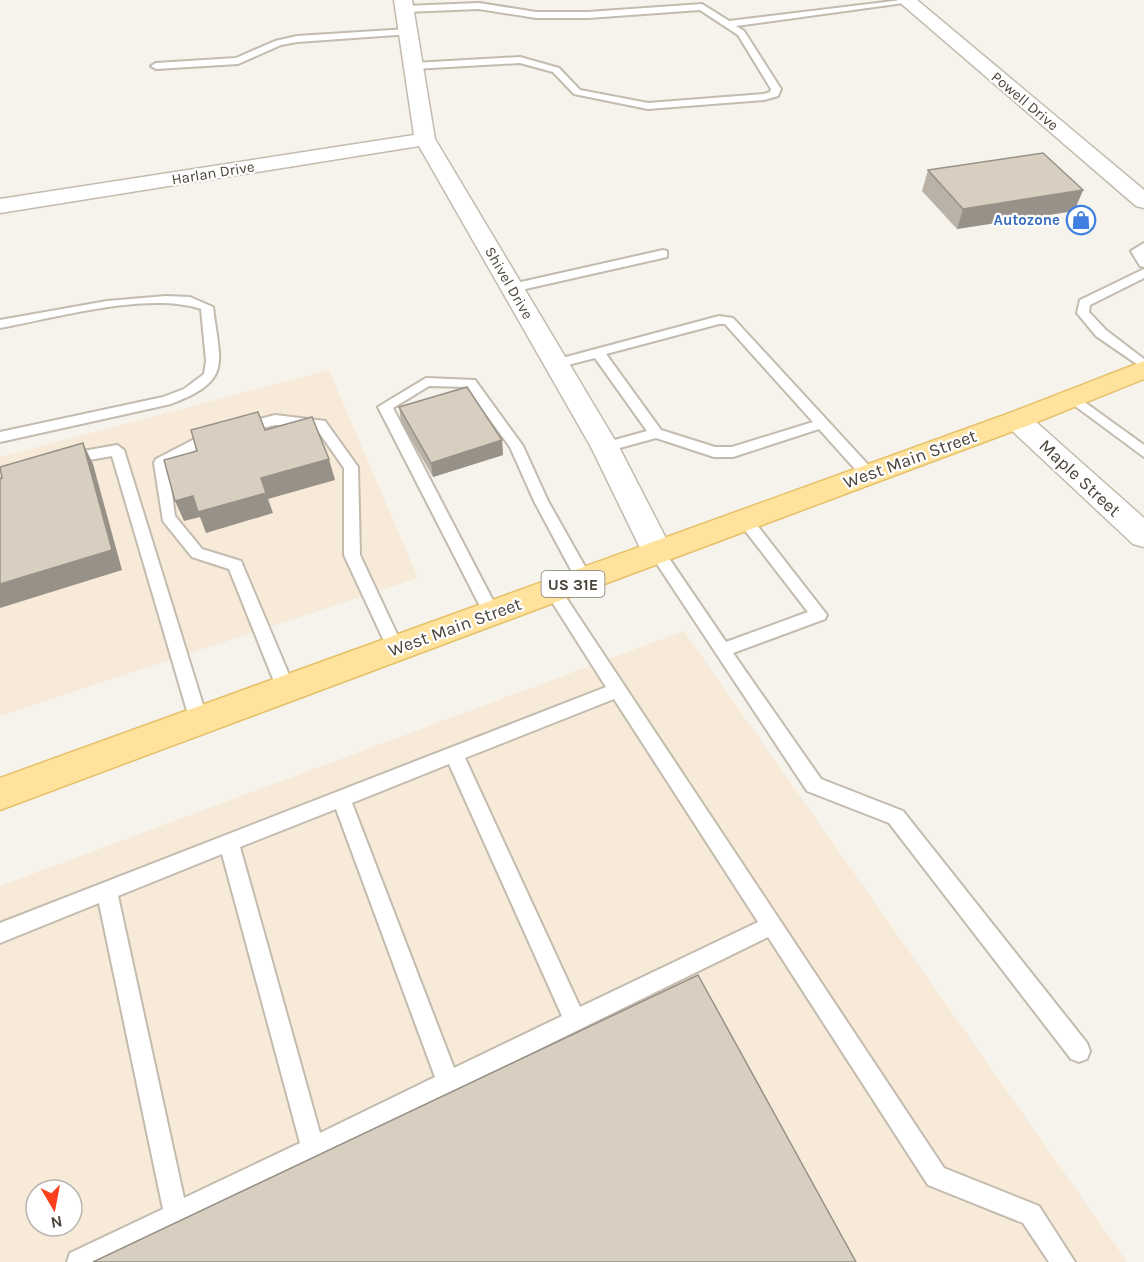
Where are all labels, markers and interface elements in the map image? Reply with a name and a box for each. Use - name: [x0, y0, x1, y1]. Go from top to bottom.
- street label: Powell Drive: [988, 68, 1062, 134]
- street label: Harlan Drive: [170, 158, 256, 188]
- shop icon: Autozone: [1065, 204, 1097, 236]
- place label: Autozone: [994, 211, 1060, 229]
- street label: Shivel Drive: [481, 244, 537, 322]
- street label: West Main Street: [840, 425, 980, 493]
- street label: Maple Street: [1035, 435, 1126, 522]
- road number: US 31E: [542, 571, 604, 597]
- street label: West Main Street: [385, 593, 525, 661]
- north arrow: [24, 1178, 84, 1238]
- text: N: [49, 1212, 64, 1233]

